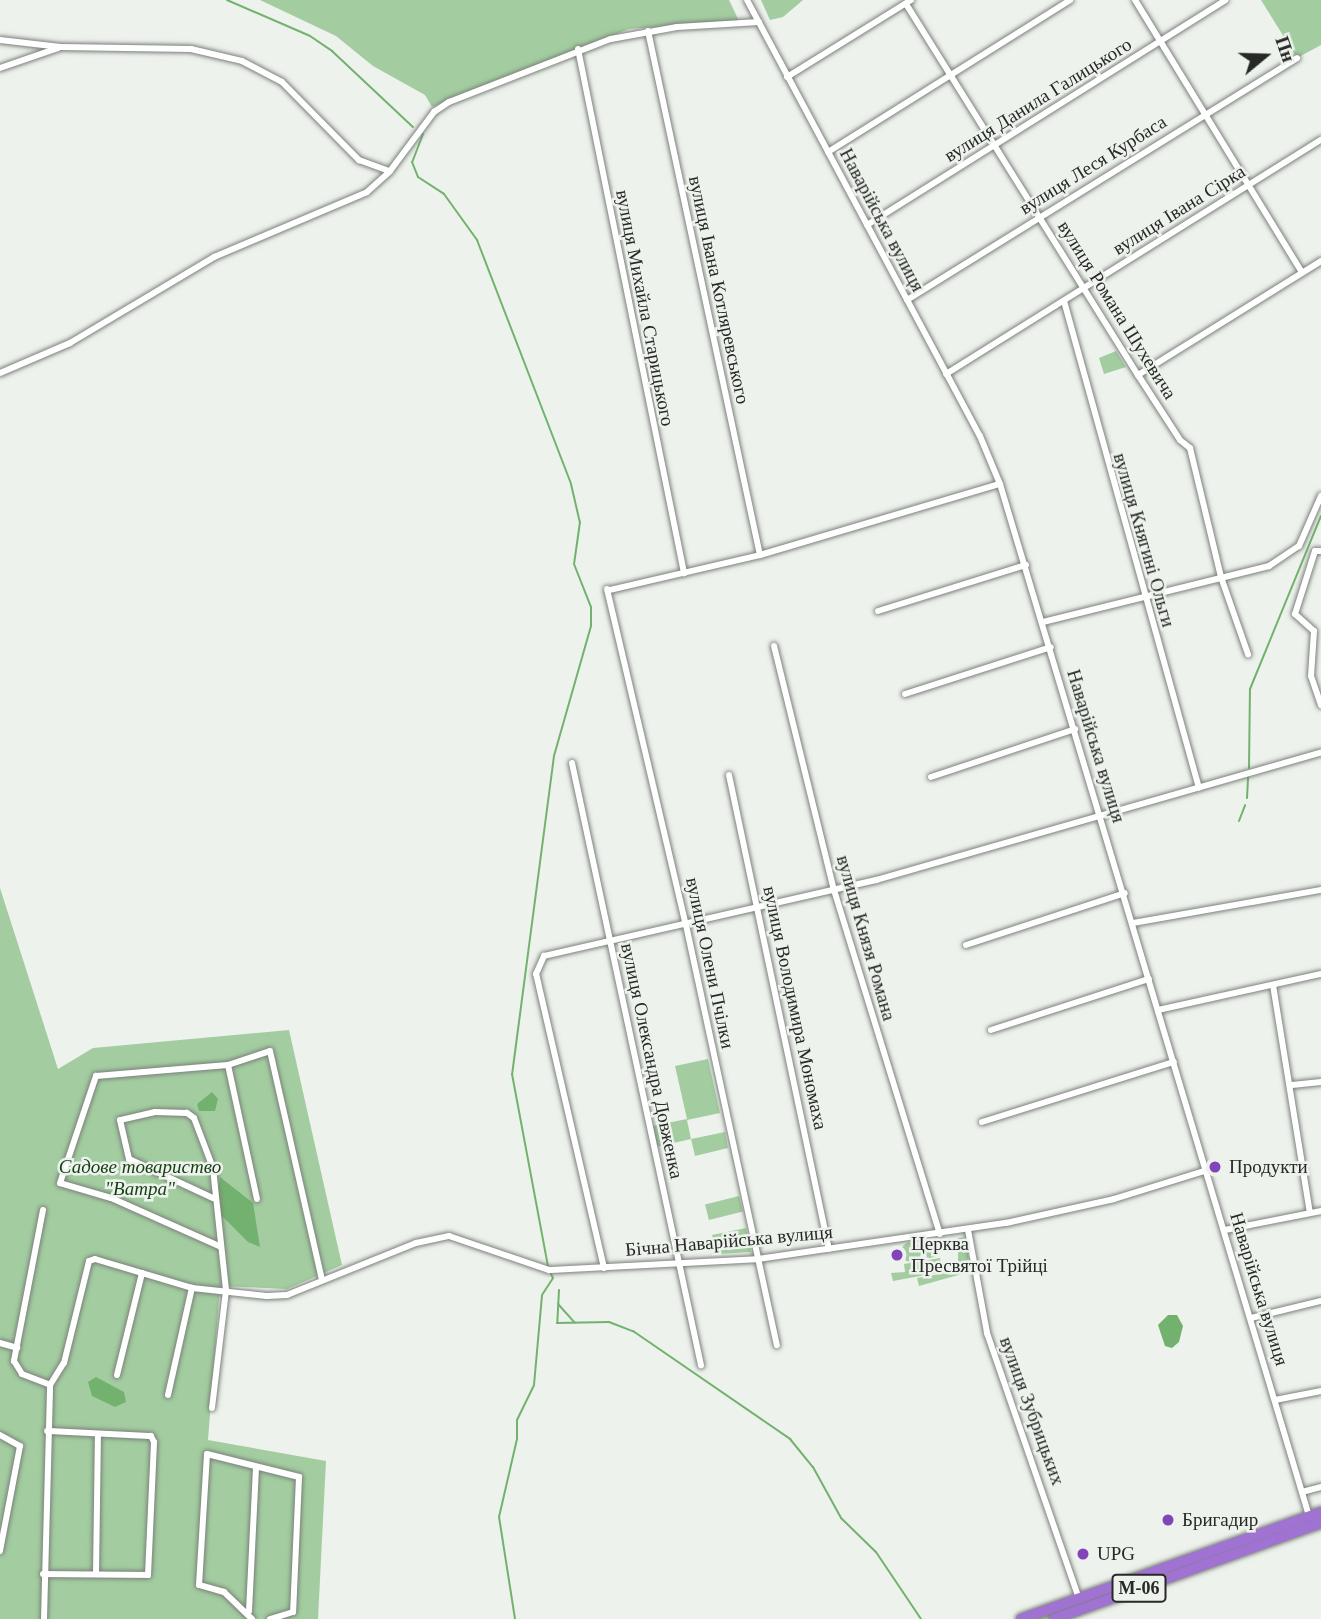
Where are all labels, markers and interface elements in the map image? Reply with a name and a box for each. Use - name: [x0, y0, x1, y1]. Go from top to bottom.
- north arrow: [1230, 21, 1300, 91]
- street label: вулиця Данила Галицького: [940, 33, 1136, 167]
- text: Пн: [1271, 33, 1299, 65]
- street label: вулиця Леся Курбаса: [1015, 110, 1171, 220]
- street label: Наварійська вулиця: [835, 144, 929, 296]
- street label: вулиця Івана Сірка: [1109, 160, 1249, 260]
- street label: вулиця Івана Котляревського: [684, 174, 754, 406]
- street label: вулиця Михайла Старицького: [611, 188, 679, 428]
- street label: вулиця Романа Шухевича: [1053, 216, 1181, 404]
- street label: вулиця Княгині Ольги: [1108, 450, 1180, 630]
- street label: Наварійська вулиця: [1062, 667, 1130, 825]
- street label: вулиця Князя Романа: [831, 853, 901, 1023]
- street label: вулиця Олени Пчілки: [681, 875, 739, 1051]
- street label: вулиця Володимира Мономаха: [758, 884, 832, 1132]
- street label: вулиця Олександра Довженка: [616, 941, 688, 1181]
- park label: Садове товариство "Ватра": [59, 1156, 221, 1200]
- place label: Продукти: [1229, 1156, 1308, 1178]
- marker: Продукти: [1207, 1159, 1223, 1175]
- street label: Наварійська вулиця: [1225, 1210, 1293, 1368]
- street label: Бічна Наварійська вулиця: [624, 1221, 834, 1261]
- place label: Церква Пресвятої Трійці: [911, 1233, 1048, 1277]
- marker: Церква Пресвятої Трійці: [889, 1247, 905, 1263]
- street label: вулиця Зубрицьких: [995, 1334, 1069, 1488]
- place label: Бригадир: [1182, 1509, 1258, 1531]
- marker: Бригадир: [1160, 1512, 1176, 1528]
- place label: UPG: [1097, 1543, 1135, 1565]
- marker: UPG: [1075, 1546, 1091, 1562]
- road number: М-06: [1111, 1574, 1167, 1602]

